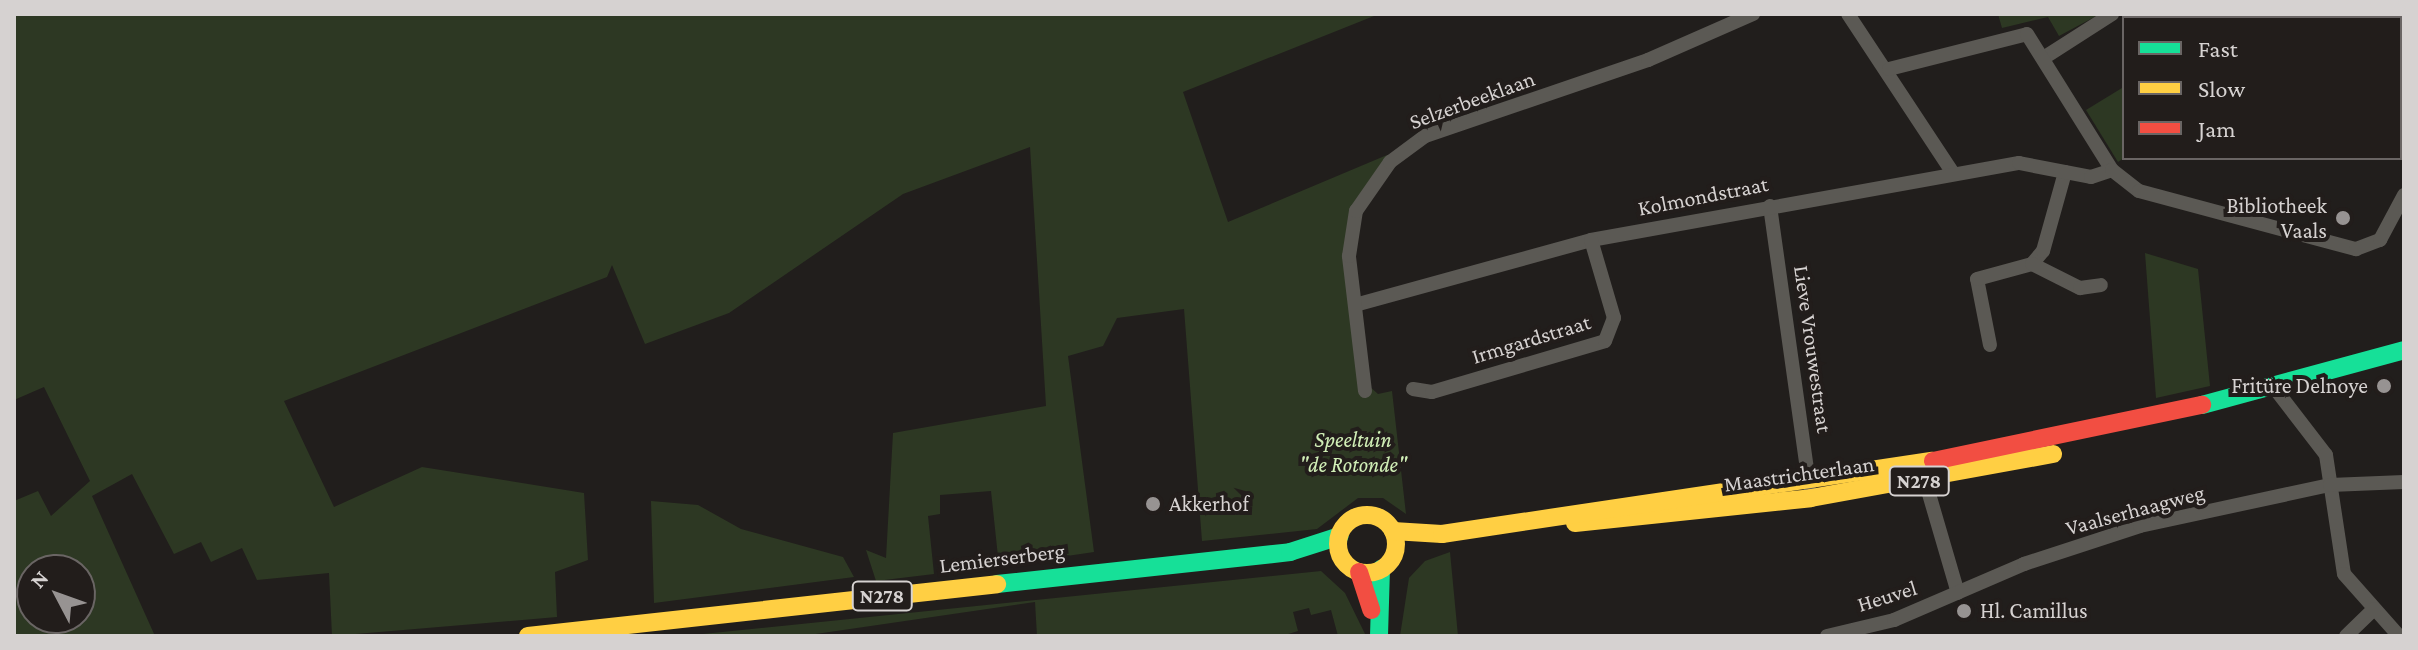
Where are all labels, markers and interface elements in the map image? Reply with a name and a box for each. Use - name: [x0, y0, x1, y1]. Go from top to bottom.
- legend: [2122, 16, 2402, 160]
- text: Fast: [2198, 35, 2238, 62]
- street label: Selzerbeeklaan: [1406, 65, 1538, 135]
- text: Slow: [2198, 75, 2245, 102]
- text: Jam: [2198, 115, 2236, 142]
- street label: Kolmondstraat: [1636, 170, 1770, 222]
- place label: Bibliotheek Vaals: [2227, 192, 2327, 244]
- marker: Bibliotheek Vaals: [2334, 209, 2352, 227]
- street label: Lieve Vrouwestraat: [1788, 264, 1838, 434]
- street label: Irmgardstraat: [1468, 308, 1594, 370]
- place label: Fritüre Delnoye: [2231, 373, 2368, 399]
- marker: Fritüre Delnoye: [2375, 377, 2393, 395]
- park label: Speeltuin "de Rotonde": [1299, 426, 1407, 478]
- street label: Maastrichterlaan: [1722, 450, 1876, 498]
- road number: N278: [1887, 465, 1951, 497]
- street label: Vaalserhaagweg: [2063, 479, 2207, 541]
- place label: Akkerhof: [1169, 491, 1249, 517]
- marker: Akkerhof: [1144, 495, 1162, 513]
- street label: Lemierserberg: [938, 537, 1066, 579]
- north arrow: [16, 554, 96, 634]
- text: N: [25, 565, 53, 593]
- street label: Heuvel: [1854, 574, 1920, 618]
- road number: N278: [850, 580, 914, 612]
- place label: Hl. Camillus: [1980, 598, 2088, 624]
- marker: Hl. Camillus: [1955, 602, 1973, 620]

